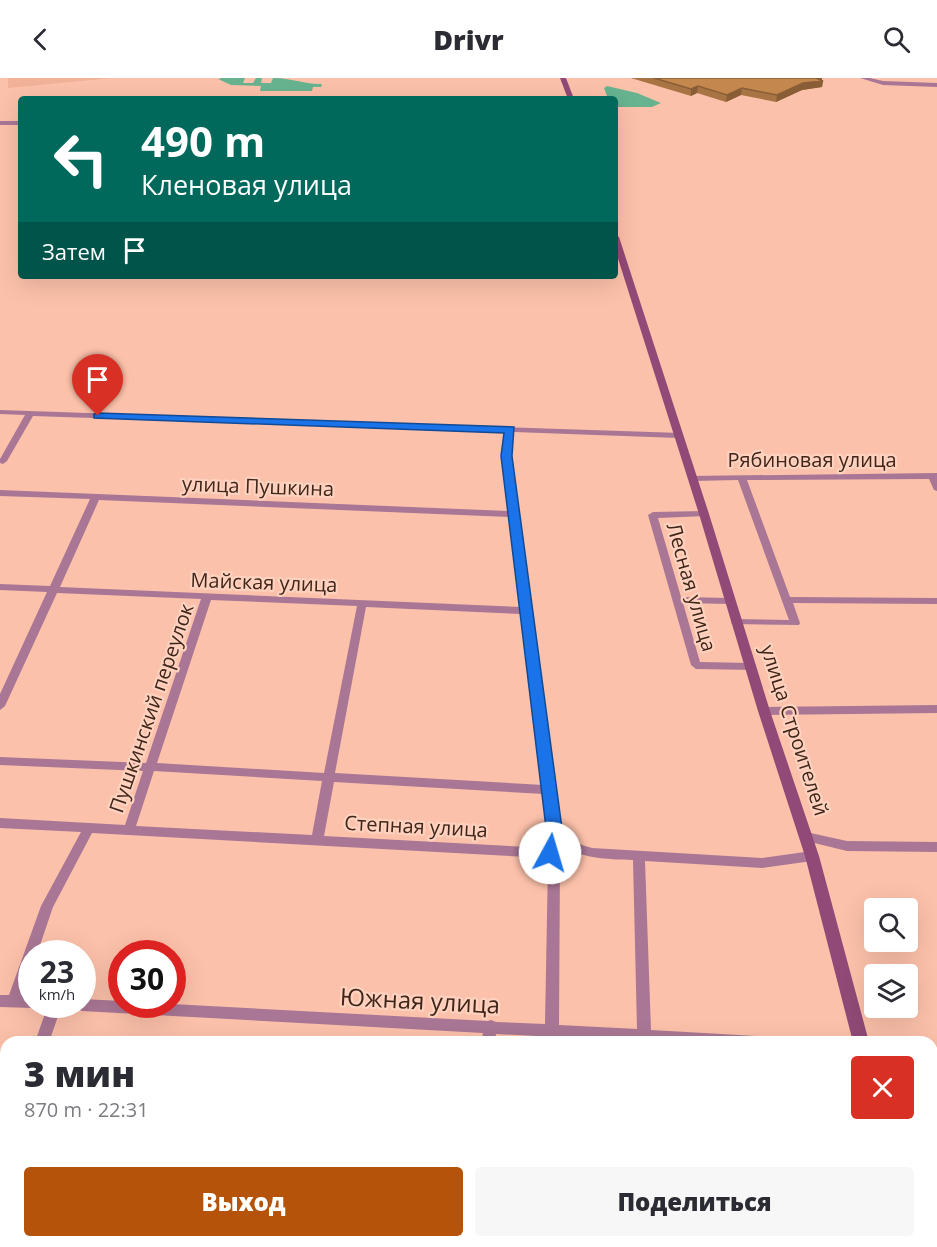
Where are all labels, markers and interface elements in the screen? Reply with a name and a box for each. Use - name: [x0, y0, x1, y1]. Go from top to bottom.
- text: Drivr: [433, 21, 504, 58]
- icon: back: [24, 23, 57, 56]
- icon: search: [880, 23, 913, 56]
- text: 490 m: [141, 112, 265, 169]
- icon: left: [42, 120, 120, 198]
- text: Кленовая улица: [141, 166, 352, 203]
- icon: arrive: [118, 234, 151, 267]
- text: Затем: [42, 236, 106, 266]
- pin: [72, 354, 123, 416]
- icon: arrive: [81, 363, 114, 396]
- street label: Рябиновая улица: [727, 446, 897, 473]
- street label: улица Пушкина: [181, 470, 335, 502]
- street label: Лесная улица: [661, 519, 723, 655]
- street label: Майская улица: [190, 566, 338, 598]
- street label: Пушкинский переулок: [102, 599, 200, 816]
- street label: улица Строителей: [755, 641, 835, 819]
- street label: Степная улица: [344, 809, 488, 843]
- position arrow: [518, 821, 582, 885]
- map controls: [864, 898, 918, 1018]
- button: search: [864, 898, 918, 952]
- speed limit sign: 30: [108, 940, 186, 1018]
- text: 23: [40, 951, 74, 992]
- button: layers: [864, 964, 918, 1018]
- street label: Южная улица: [339, 979, 501, 1021]
- text: km/h: [39, 984, 75, 1004]
- text: 3 мин: [24, 1049, 135, 1098]
- button: close: [851, 1056, 914, 1119]
- text: 870 m · 22:31: [24, 1096, 149, 1123]
- button: Выход: [24, 1167, 463, 1236]
- button: Поделиться: [475, 1167, 914, 1236]

